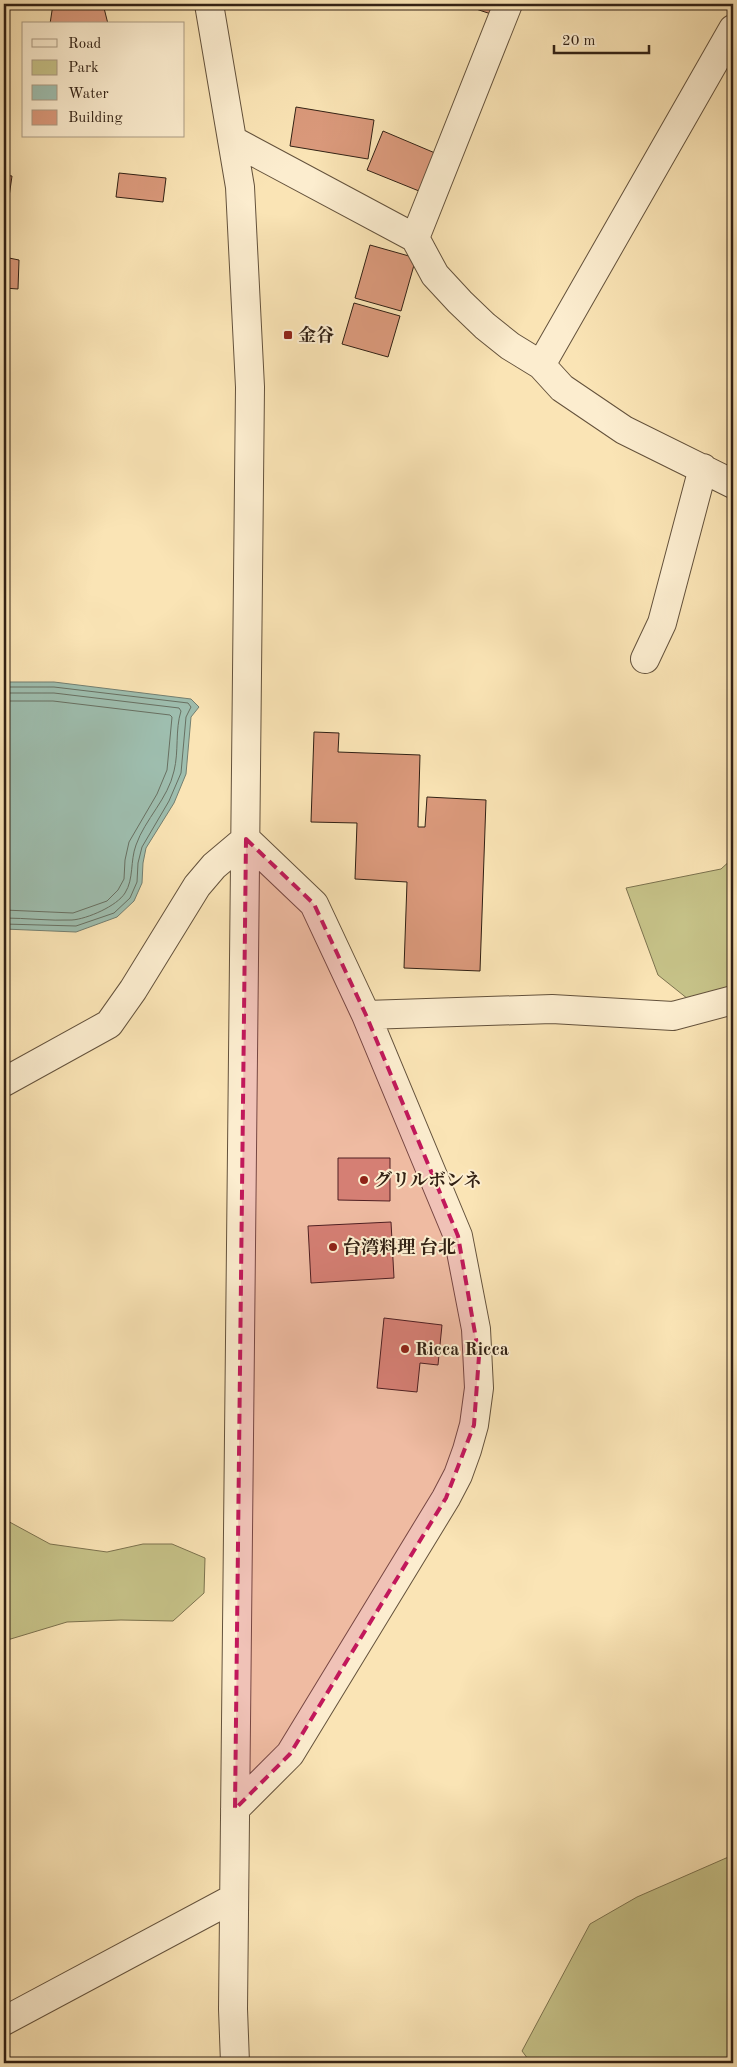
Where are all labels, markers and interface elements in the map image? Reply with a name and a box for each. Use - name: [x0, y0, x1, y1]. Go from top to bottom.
- legend: [22, 22, 185, 138]
- scale bar: [554, 22, 650, 54]
- text: 20 m: [562, 34, 596, 49]
- text: Road: [68, 37, 102, 52]
- text: Park: [68, 61, 99, 76]
- text: Water: [68, 87, 109, 102]
- text: Building: [68, 111, 123, 126]
- place label: 金谷: [298, 325, 334, 345]
- marker: 金谷: [282, 329, 294, 341]
- place label: グリルボンネ: [374, 1170, 481, 1190]
- marker: グリルボンネ: [358, 1174, 370, 1186]
- place label: 台湾料理 台北: [343, 1237, 456, 1257]
- marker: 台湾料理 台北: [327, 1241, 339, 1253]
- place label: Ricca Ricca: [415, 1341, 509, 1359]
- marker: Ricca Ricca: [399, 1343, 411, 1355]

